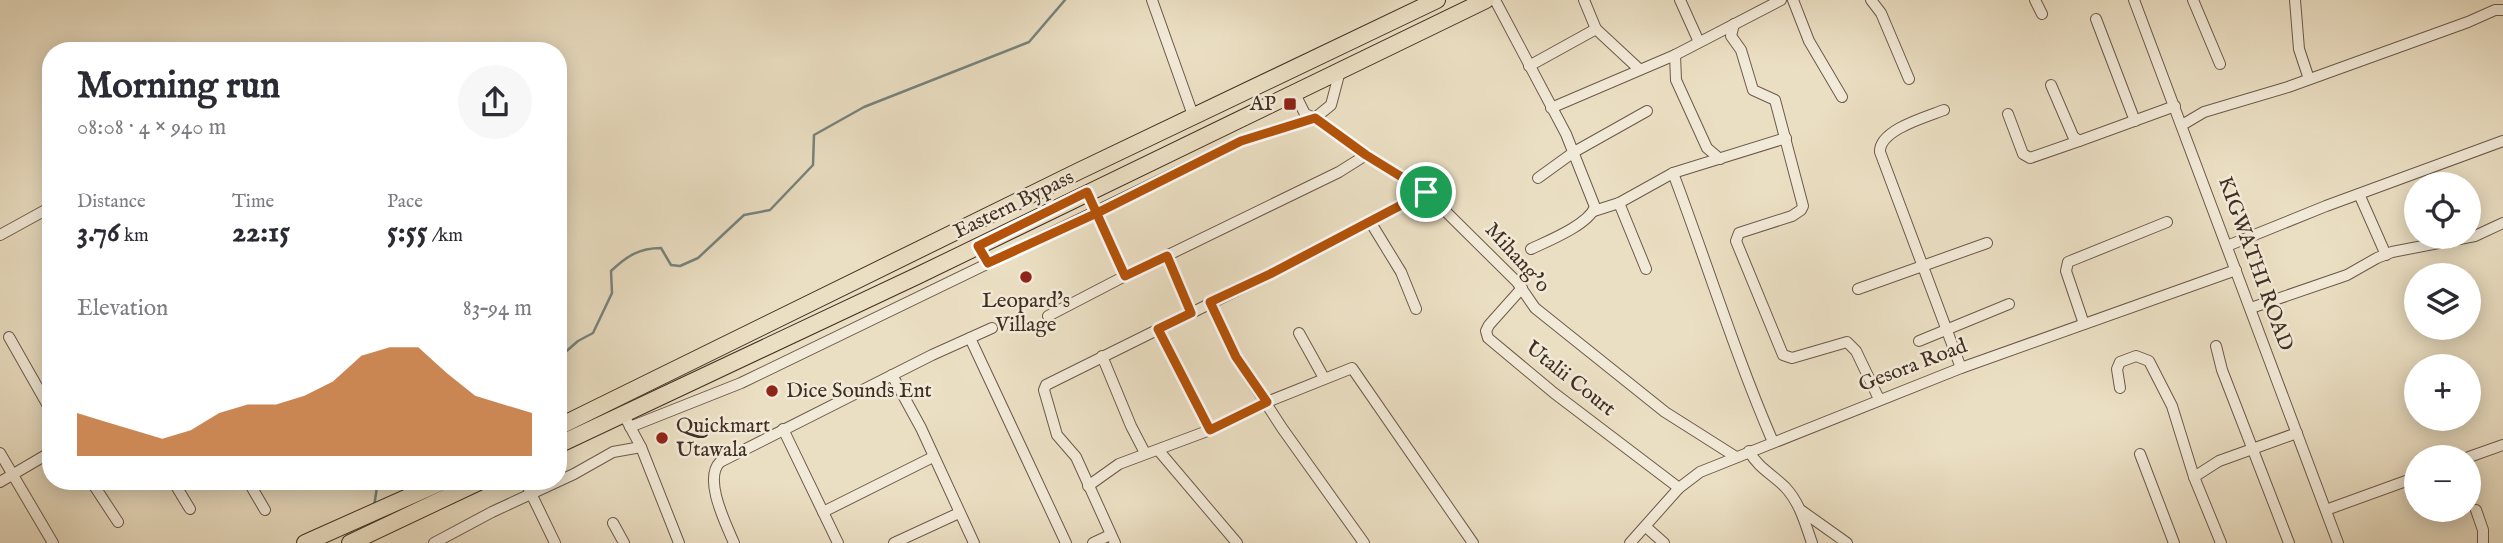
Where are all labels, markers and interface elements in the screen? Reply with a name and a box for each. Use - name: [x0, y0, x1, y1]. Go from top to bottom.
- text: Morning run: [77, 63, 280, 111]
- button: share: [458, 65, 532, 139]
- place label: AP: [1249, 91, 1276, 118]
- marker: AP: [1282, 96, 1298, 112]
- text: 08:08 · 4 × 940 m: [77, 113, 226, 142]
- pin: [1396, 162, 1456, 222]
- street label: Eastern Bypass: [949, 164, 1079, 246]
- map controls: [2404, 172, 2481, 522]
- button: locate: [2404, 172, 2481, 249]
- icon: arrive: [1407, 173, 1445, 211]
- street label: KIGWATHI ROAD: [2211, 173, 2299, 355]
- text: Distance: [77, 190, 146, 214]
- text: Time: [232, 190, 274, 214]
- text: Pace: [387, 190, 423, 214]
- text: 3.76: [77, 214, 120, 252]
- text: 22:15: [232, 214, 290, 252]
- text: 5:55: [387, 214, 428, 252]
- street label: Mihang'o: [1478, 217, 1556, 299]
- text: km: [120, 224, 149, 248]
- text: /km: [428, 224, 463, 248]
- button: layers: [2404, 263, 2481, 340]
- marker: Leopard's Village: [1018, 269, 1034, 285]
- place label: Leopard's Village: [982, 288, 1070, 339]
- text: Elevation: [77, 294, 168, 323]
- text: 83–94 m: [463, 294, 532, 323]
- street label: Gesora Road: [1855, 333, 1972, 399]
- street label: Utalii Court: [1519, 335, 1621, 423]
- button: +: [2404, 354, 2481, 431]
- place label: Dice Sounds Ent: [786, 378, 932, 405]
- marker: Dice Sounds Ent: [764, 383, 780, 399]
- place label: Quickmart Utawala: [676, 413, 770, 464]
- marker: Quickmart Utawala: [654, 430, 670, 446]
- button: −: [2404, 445, 2481, 522]

